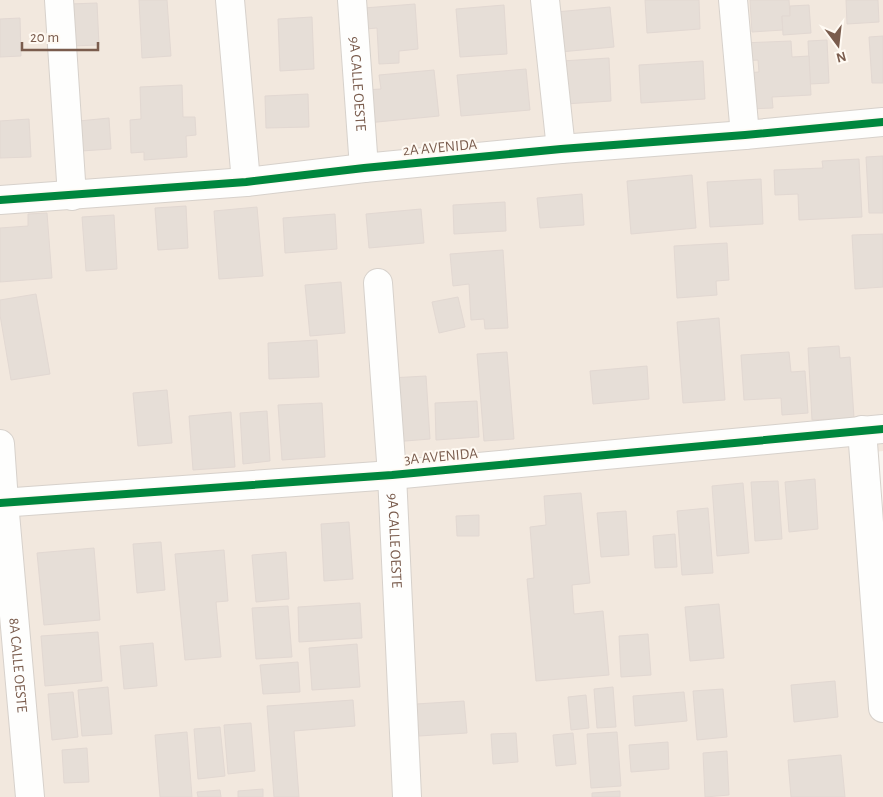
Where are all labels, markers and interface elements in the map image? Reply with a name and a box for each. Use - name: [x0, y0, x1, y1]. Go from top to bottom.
- scale bar: [22, 20, 99, 52]
- north arrow: [813, 20, 863, 70]
- text: 20 m: [30, 30, 59, 45]
- street label: 9A CALLE OESTE: [347, 36, 368, 132]
- text: N: [835, 49, 848, 65]
- street label: 2A AVENIDA: [402, 137, 478, 158]
- street label: 3A AVENIDA: [404, 446, 479, 467]
- street label: 9A CALLE OESTE: [385, 493, 404, 588]
- street label: 8A CALLE OESTE: [6, 617, 30, 713]

